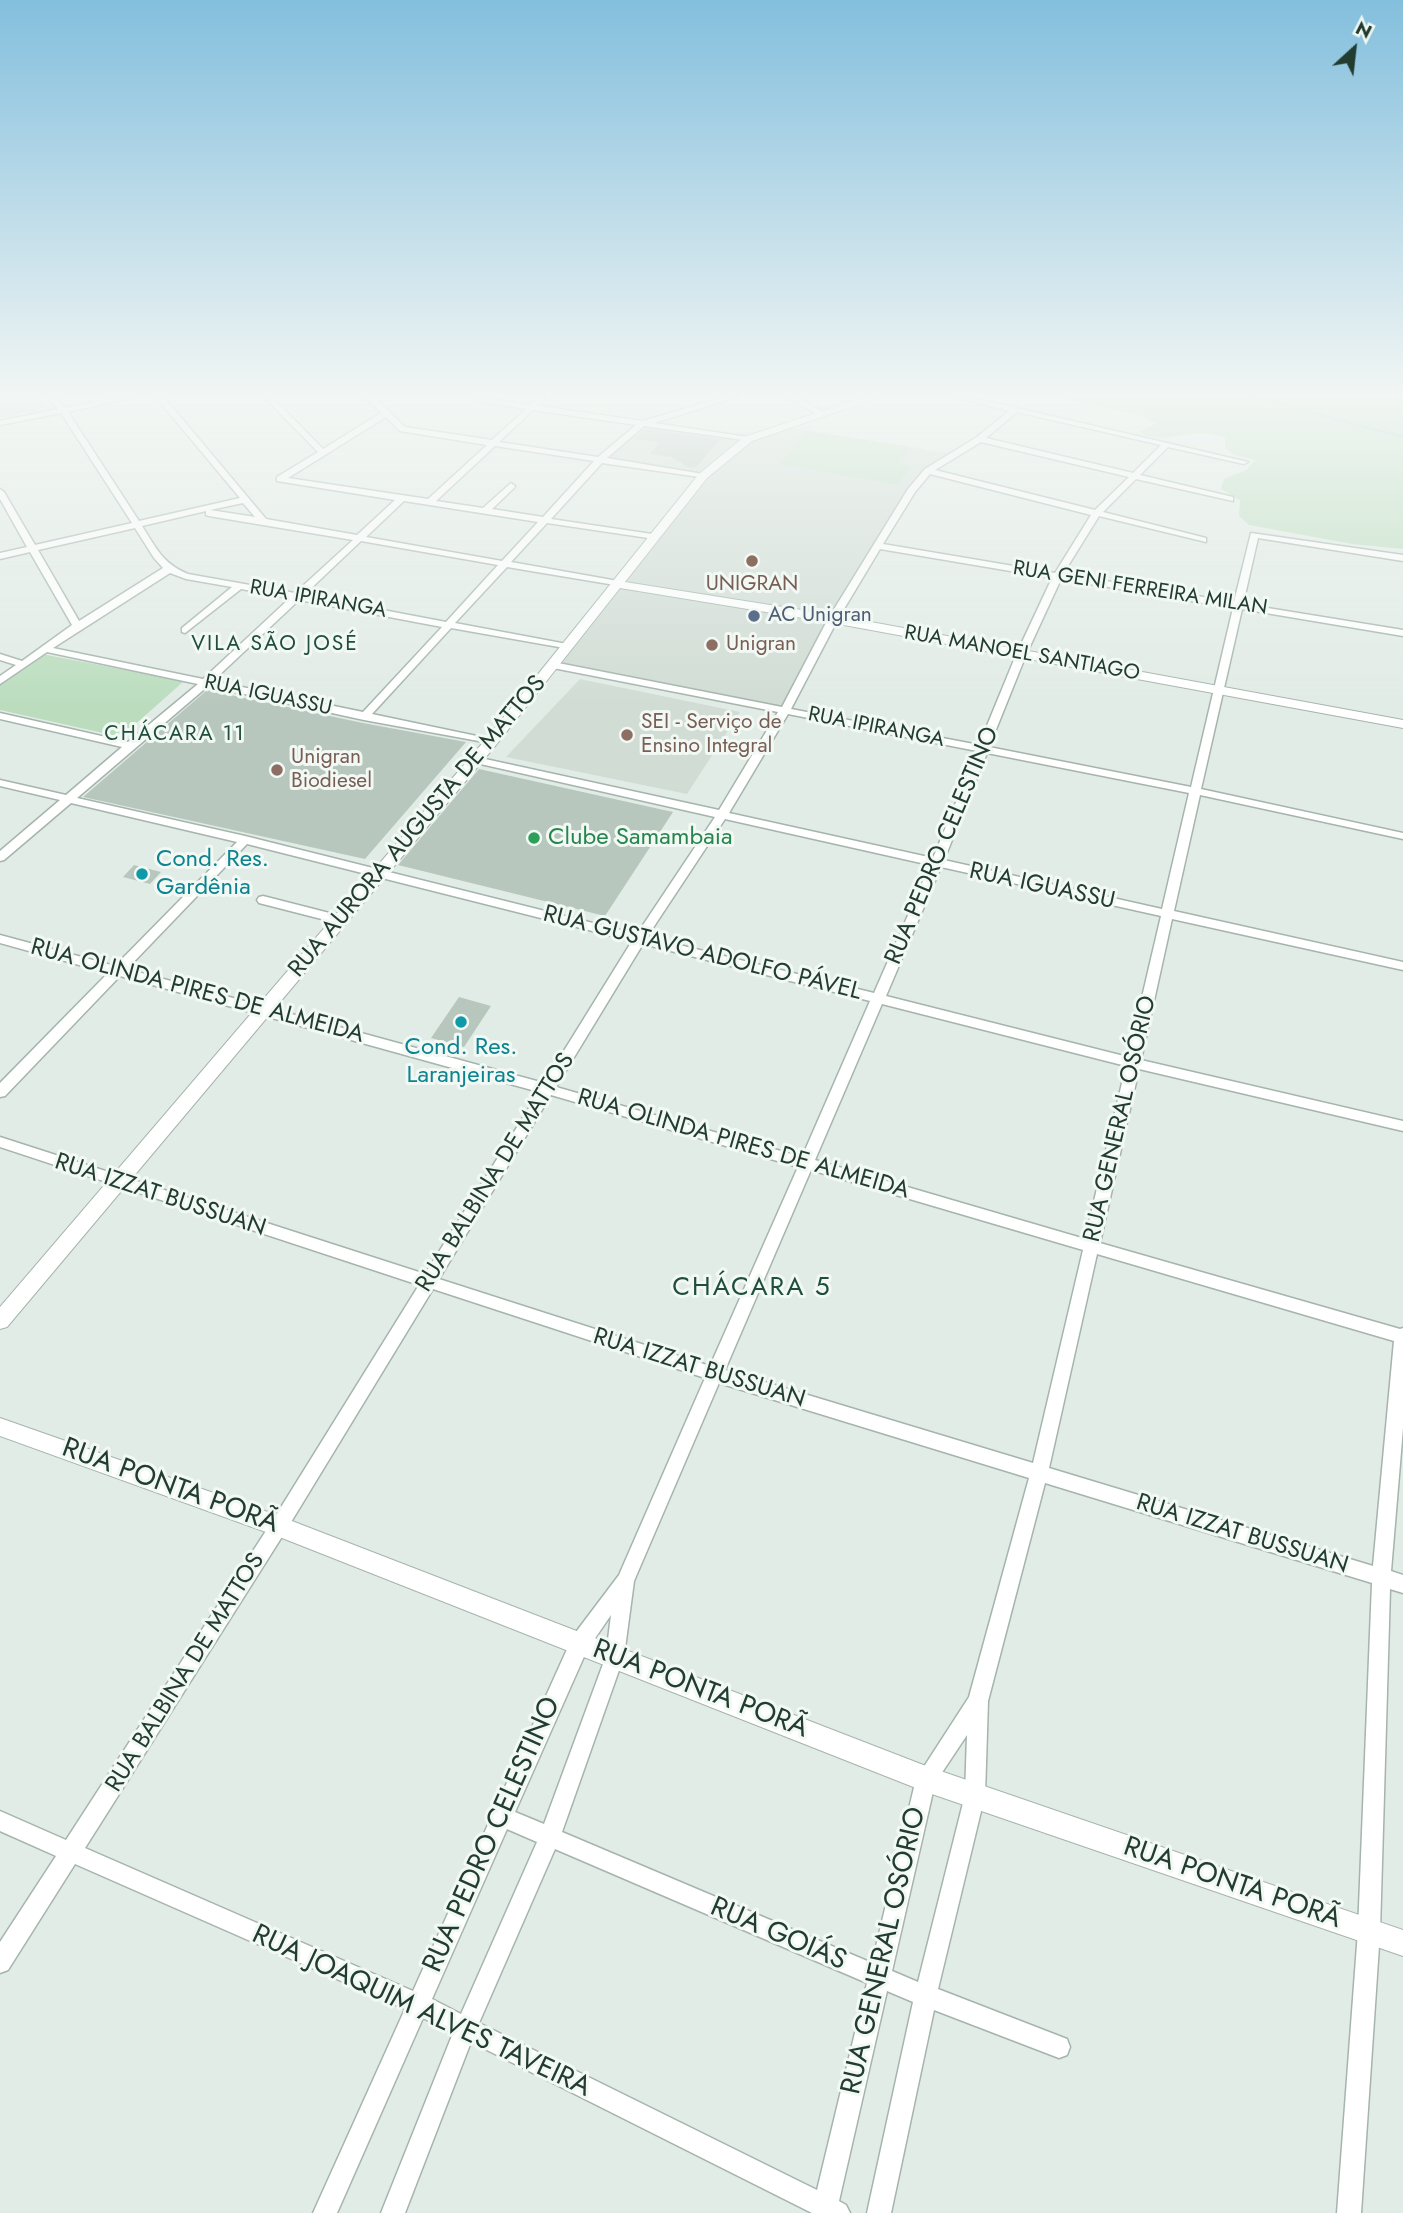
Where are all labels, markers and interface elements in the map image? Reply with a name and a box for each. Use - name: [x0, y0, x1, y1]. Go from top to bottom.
- north arrow: [1319, 14, 1389, 84]
- text: N: [1351, 14, 1377, 45]
- marker: UNIGRAN: [744, 553, 760, 569]
- street label: RUA GENI FERREIRA MILAN: [1011, 556, 1269, 622]
- place label: UNIGRAN: [706, 572, 798, 598]
- street label: RUA IPIRANGA: [248, 576, 388, 624]
- place label: AC Unigran: [768, 603, 872, 629]
- marker: AC Unigran: [746, 608, 762, 624]
- street label: RUA MANOEL SANTIAGO: [902, 621, 1142, 687]
- district label: VILA SÃO JOSÉ: [193, 632, 357, 658]
- place label: Unigran: [726, 632, 796, 658]
- marker: Unigran: [704, 637, 720, 653]
- street label: RUA IGUASSU: [202, 670, 334, 722]
- street label: RUA AURORA AUGUSTA DE MATTOS: [283, 670, 553, 984]
- street label: RUA IPIRANGA: [806, 702, 946, 754]
- place label: SEI - Serviço de Ensino Integral: [641, 710, 782, 760]
- district label: CHÁCARA 11: [106, 722, 244, 748]
- street label: RUA PEDRO CELESTINO: [880, 723, 1006, 969]
- marker: SEI - Serviço de Ensino Integral: [619, 727, 635, 743]
- place label: Unigran Biodiesel: [291, 745, 372, 795]
- marker: Unigran Biodiesel: [269, 762, 285, 778]
- place label: Clube Samambaia: [548, 824, 732, 852]
- marker: Clube Samambaia: [526, 830, 542, 846]
- place label: Cond. Res. Gardênia: [156, 846, 269, 902]
- street label: RUA IGUASSU: [967, 858, 1117, 916]
- marker: Cond. Res. Gardênia: [134, 866, 150, 882]
- street label: RUA GUSTAVO ADOLFO PÁVEL: [540, 900, 864, 1008]
- street label: RUA OLINDA PIRES DE ALMEIDA: [27, 934, 367, 1050]
- street label: RUA GENERAL OSÓRIO: [1079, 993, 1163, 1245]
- marker: Cond. Res. Laranjeiras: [453, 1014, 469, 1030]
- place label: Cond. Res. Laranjeiras: [405, 1034, 517, 1090]
- street label: RUA BALBINA DE MATTOS: [411, 1048, 581, 1298]
- street label: RUA OLINDA PIRES DE ALMEIDA: [574, 1084, 912, 1206]
- street label: RUA IZZAT BUSSUAN: [51, 1148, 269, 1244]
- district label: CHÁCARA 5: [673, 1273, 831, 1305]
- street label: RUA IZZAT BUSSUAN: [589, 1323, 809, 1415]
- street label: RUA PONTA PORÃ: [57, 1432, 283, 1542]
- street label: RUA IZZAT BUSSUAN: [1132, 1489, 1352, 1581]
- street label: RUA BALBINA DE MATTOS: [101, 1548, 271, 1798]
- street label: RUA PONTA PORÃ: [588, 1633, 812, 1747]
- street label: RUA PEDRO CELESTINO: [417, 1692, 569, 1978]
- street label: RUA GENERAL OSÓRIO: [836, 1804, 934, 2098]
- street label: RUA PONTA PORÃ: [1119, 1831, 1345, 1937]
- street label: RUA GOIÁS: [705, 1891, 851, 1979]
- street label: RUA JOAQUIM ALVES TAVEIRA: [246, 1919, 596, 2105]

